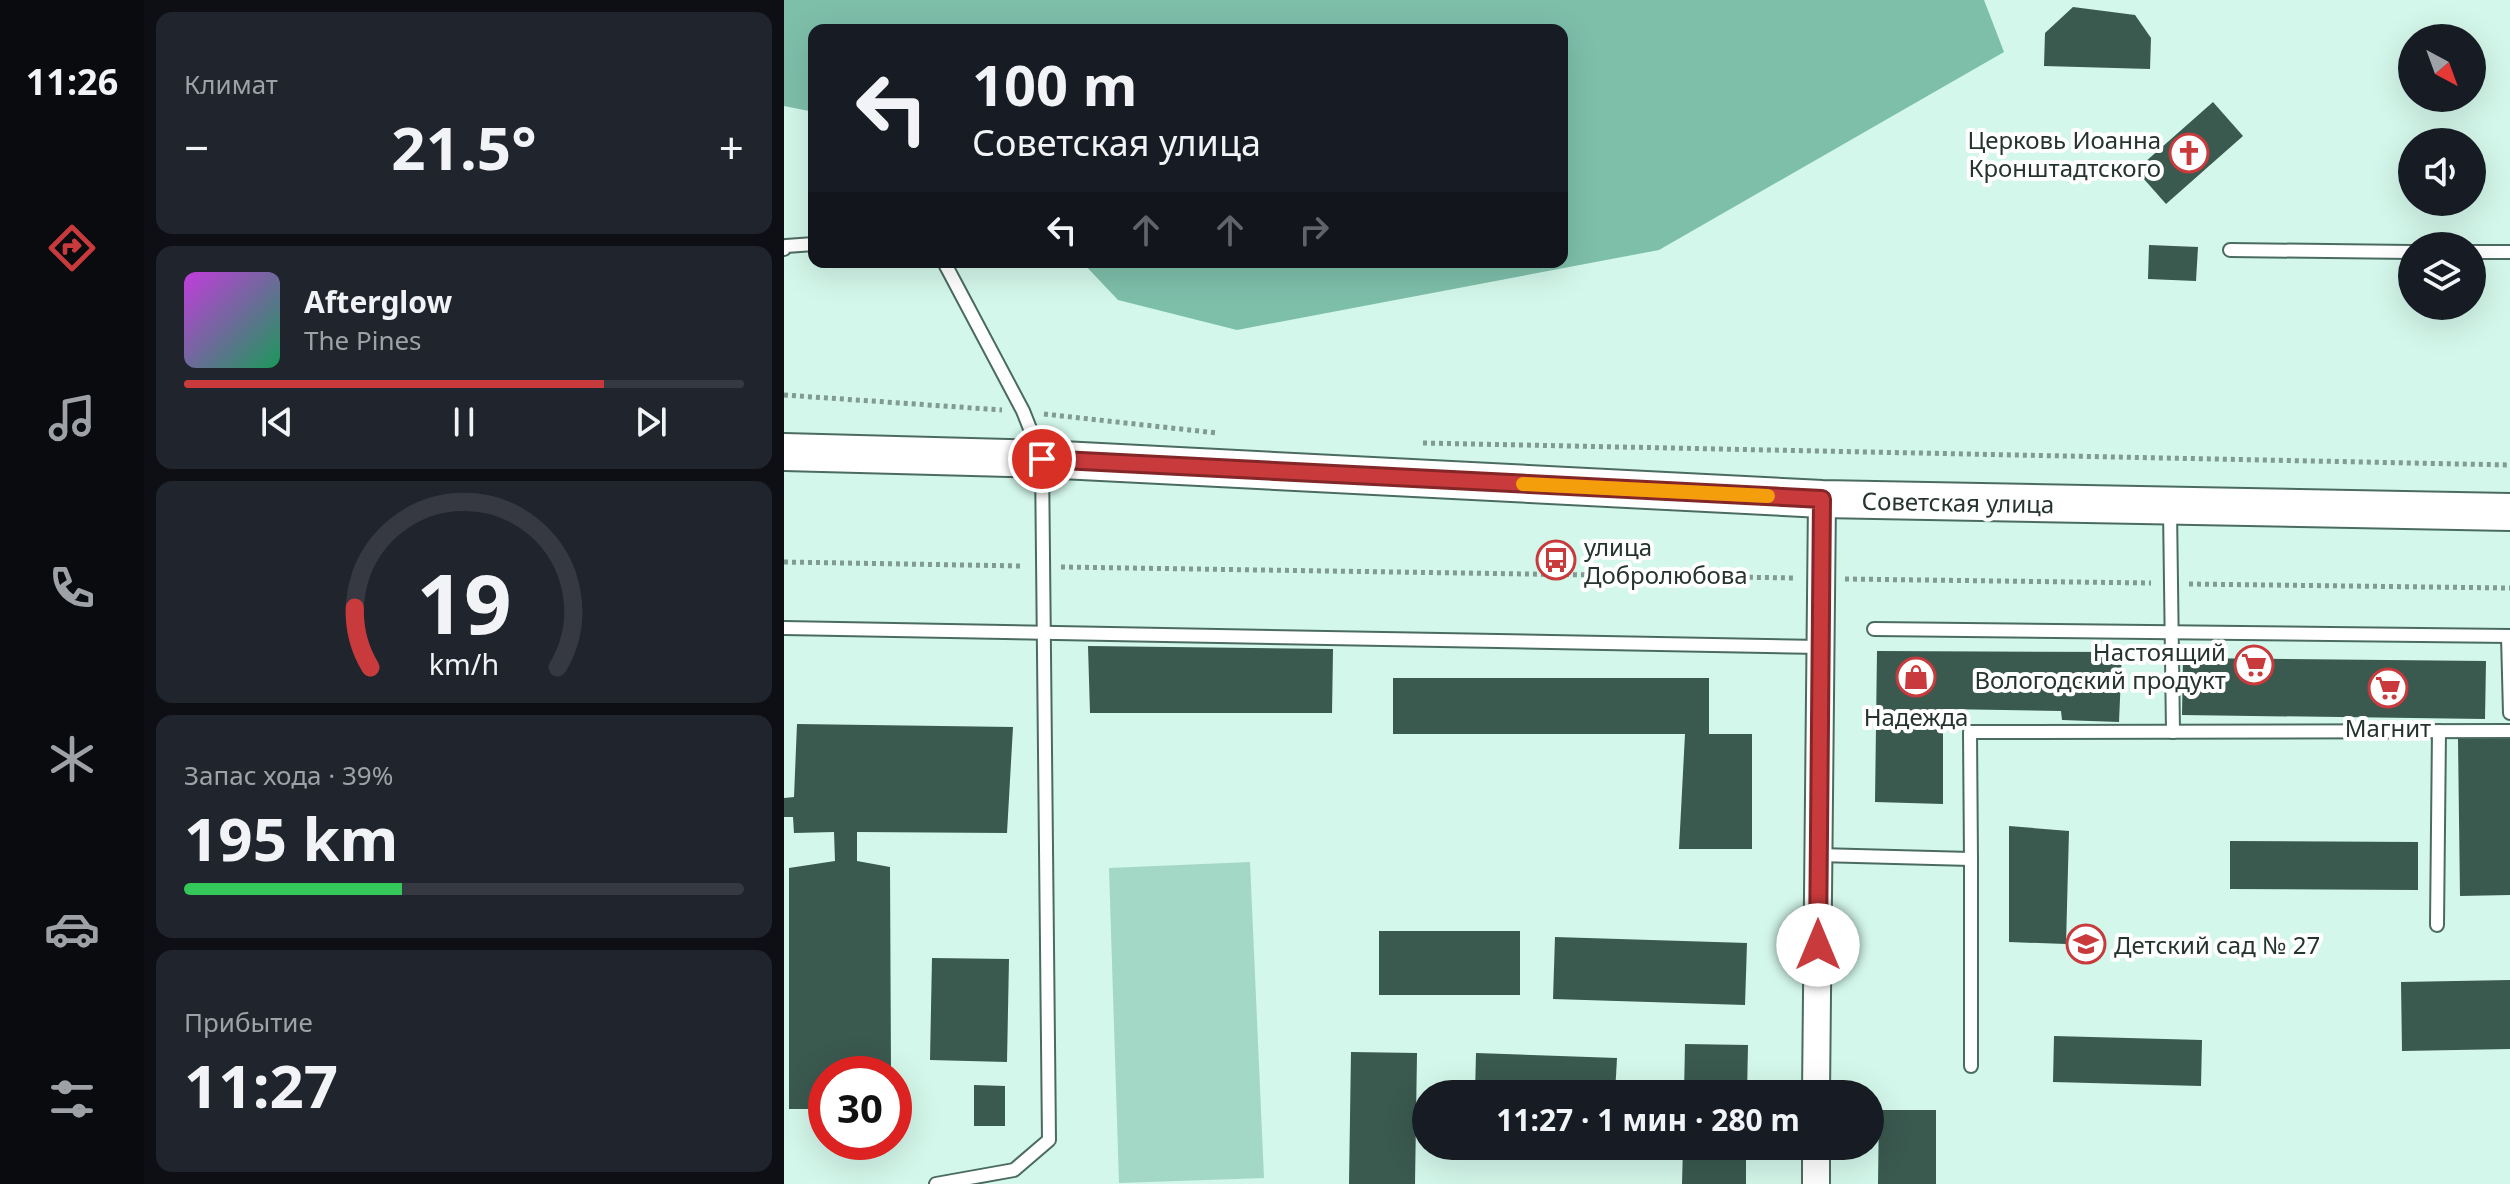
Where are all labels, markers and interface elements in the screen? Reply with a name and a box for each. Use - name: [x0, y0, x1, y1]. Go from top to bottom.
- north arrow: [2398, 24, 2486, 112]
- map controls: [2398, 24, 2486, 320]
- text: 100 m: [972, 46, 1137, 122]
- icon: left: [840, 56, 944, 160]
- text: 11:26: [26, 57, 118, 106]
- text: Климат: [184, 66, 278, 102]
- text: 21.5°: [391, 106, 537, 188]
- text: −: [184, 117, 209, 177]
- text: +: [719, 117, 744, 177]
- text: Советская улица: [972, 118, 1261, 167]
- place label: Церковь Иоанна Кронштадтского: [1967, 123, 2161, 184]
- button: sound: [2398, 128, 2486, 216]
- church icon: Церковь Иоанна Кронштадтского: [2168, 132, 2210, 174]
- icon: left: [1040, 208, 1084, 252]
- icon: ahead: [1124, 208, 1168, 252]
- icon: ahead: [1208, 208, 1252, 252]
- icon: right: [1292, 208, 1336, 252]
- icon: directions: [44, 220, 100, 276]
- button: layers: [2398, 232, 2486, 320]
- text: Afterglow: [304, 281, 452, 322]
- text: The Pines: [304, 322, 422, 358]
- icon: music: [44, 390, 100, 446]
- icon: previous: [255, 400, 299, 444]
- icon: pause: [442, 400, 486, 444]
- icon: next: [629, 400, 673, 444]
- pin: [1008, 425, 1076, 493]
- icon: arrive: [1020, 437, 1064, 481]
- street label: Советская улица: [1861, 484, 2055, 520]
- place label: улица Добролюбова: [1584, 530, 1748, 591]
- bus stop icon: улица Добролюбова: [1535, 539, 1577, 581]
- text: 19: [416, 545, 512, 658]
- icon: phone: [44, 560, 100, 616]
- place label: Настоящий Вологодский продукт: [1974, 635, 2226, 696]
- text: km/h: [429, 644, 499, 683]
- supermarket icon: Настоящий Вологодский продукт: [2233, 644, 2275, 686]
- shop icon: Надежда: [1895, 656, 1937, 698]
- supermarket icon: Магнит: [2367, 667, 2409, 709]
- place label: Надежда: [1864, 700, 1968, 733]
- place label: Магнит: [2345, 711, 2431, 744]
- icon: climate: [44, 731, 100, 787]
- text: Запас хода · 39%: [184, 757, 393, 793]
- text: 195 km: [184, 797, 398, 879]
- icon: car: [44, 901, 100, 957]
- position arrow: [1776, 903, 1860, 987]
- school or university icon: Детский сад № 27: [2065, 923, 2107, 965]
- place label: Детский сад № 27: [2114, 928, 2320, 961]
- text: Прибытие: [184, 1004, 313, 1040]
- text: 11:27: [184, 1044, 338, 1126]
- speed limit sign: 30: [808, 1056, 912, 1160]
- icon: filters: [44, 1071, 100, 1127]
- text: 11:27 · 1 мин · 280 m: [1496, 1099, 1800, 1140]

